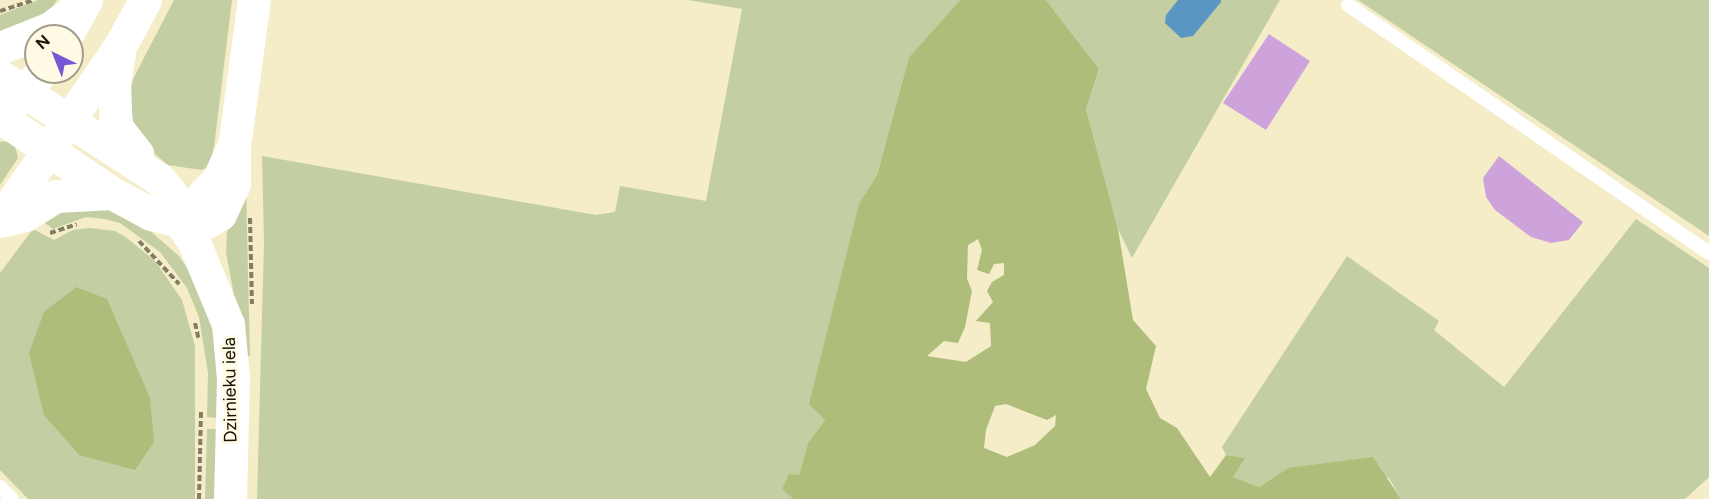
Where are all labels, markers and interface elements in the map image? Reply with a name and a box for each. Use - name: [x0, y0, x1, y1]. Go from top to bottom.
- north arrow: [24, 24, 84, 84]
- text: N: [32, 31, 54, 53]
- street label: Dzirnieku iela: [218, 337, 242, 443]

